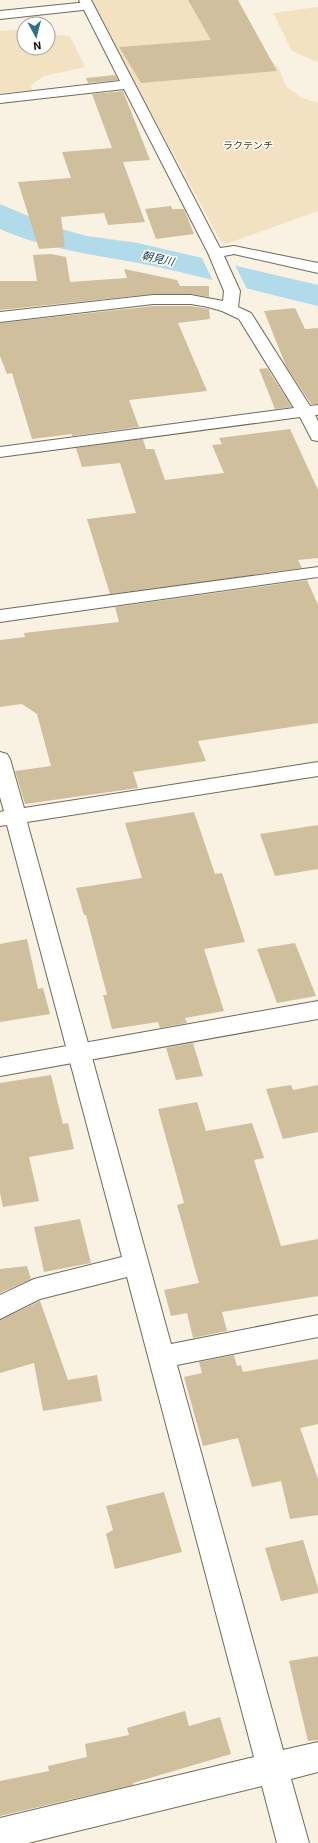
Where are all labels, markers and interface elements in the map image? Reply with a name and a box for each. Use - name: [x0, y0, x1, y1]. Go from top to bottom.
- north arrow: [16, 16, 56, 56]
- text: N: [32, 39, 42, 53]
- park label: ラクテンチ: [223, 139, 273, 151]
- water label: 朝見川: [140, 248, 177, 268]

